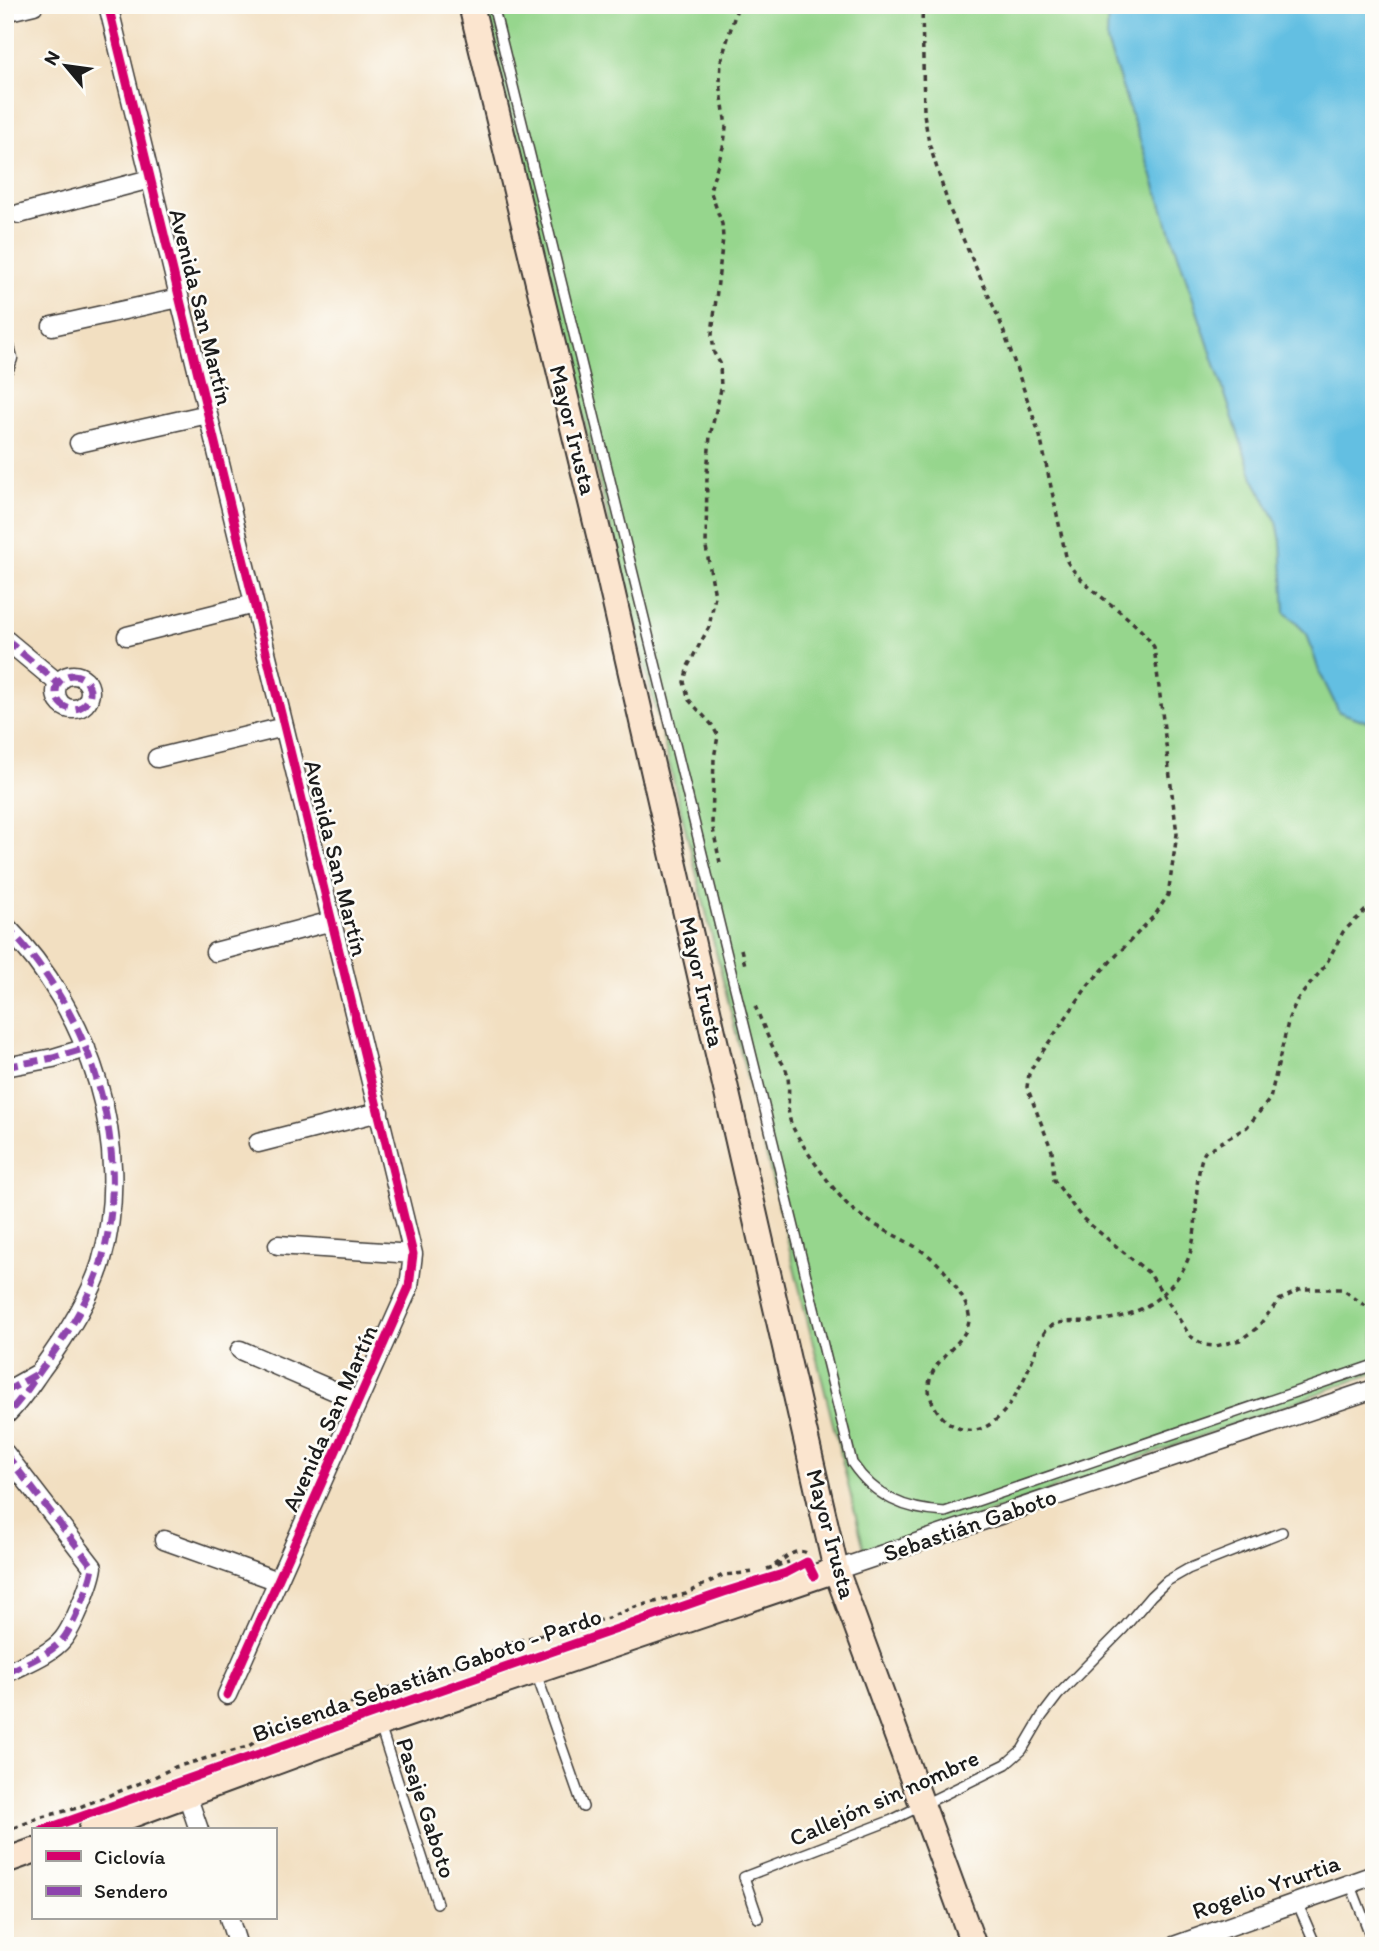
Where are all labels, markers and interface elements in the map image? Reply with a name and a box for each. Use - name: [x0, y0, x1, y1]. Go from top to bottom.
- north arrow: [32, 32, 102, 102]
- text: N: [38, 47, 65, 69]
- street label: Avenida San Martín: [163, 206, 240, 408]
- street label: Mayor Irusta: [543, 362, 604, 498]
- street label: Avenida San Martín: [298, 757, 375, 959]
- street label: Mayor Irusta: [673, 914, 732, 1050]
- street label: Avenida San Martín: [275, 1320, 384, 1516]
- street label: Mayor Irusta: [800, 1466, 863, 1602]
- street label: Sebastián Gaboto: [879, 1481, 1060, 1568]
- street label: Bicisenda Sebastián Gaboto - Pardo: [248, 1601, 605, 1748]
- street label: Pasaje Gaboto: [390, 1734, 463, 1882]
- street label: Callejón sin nombre: [785, 1743, 983, 1852]
- legend: [32, 1828, 276, 1920]
- text: Ciclovía: [94, 1844, 165, 1869]
- street label: Rogelio Yrurtia: [1188, 1848, 1344, 1925]
- text: Sendero: [94, 1878, 168, 1903]

